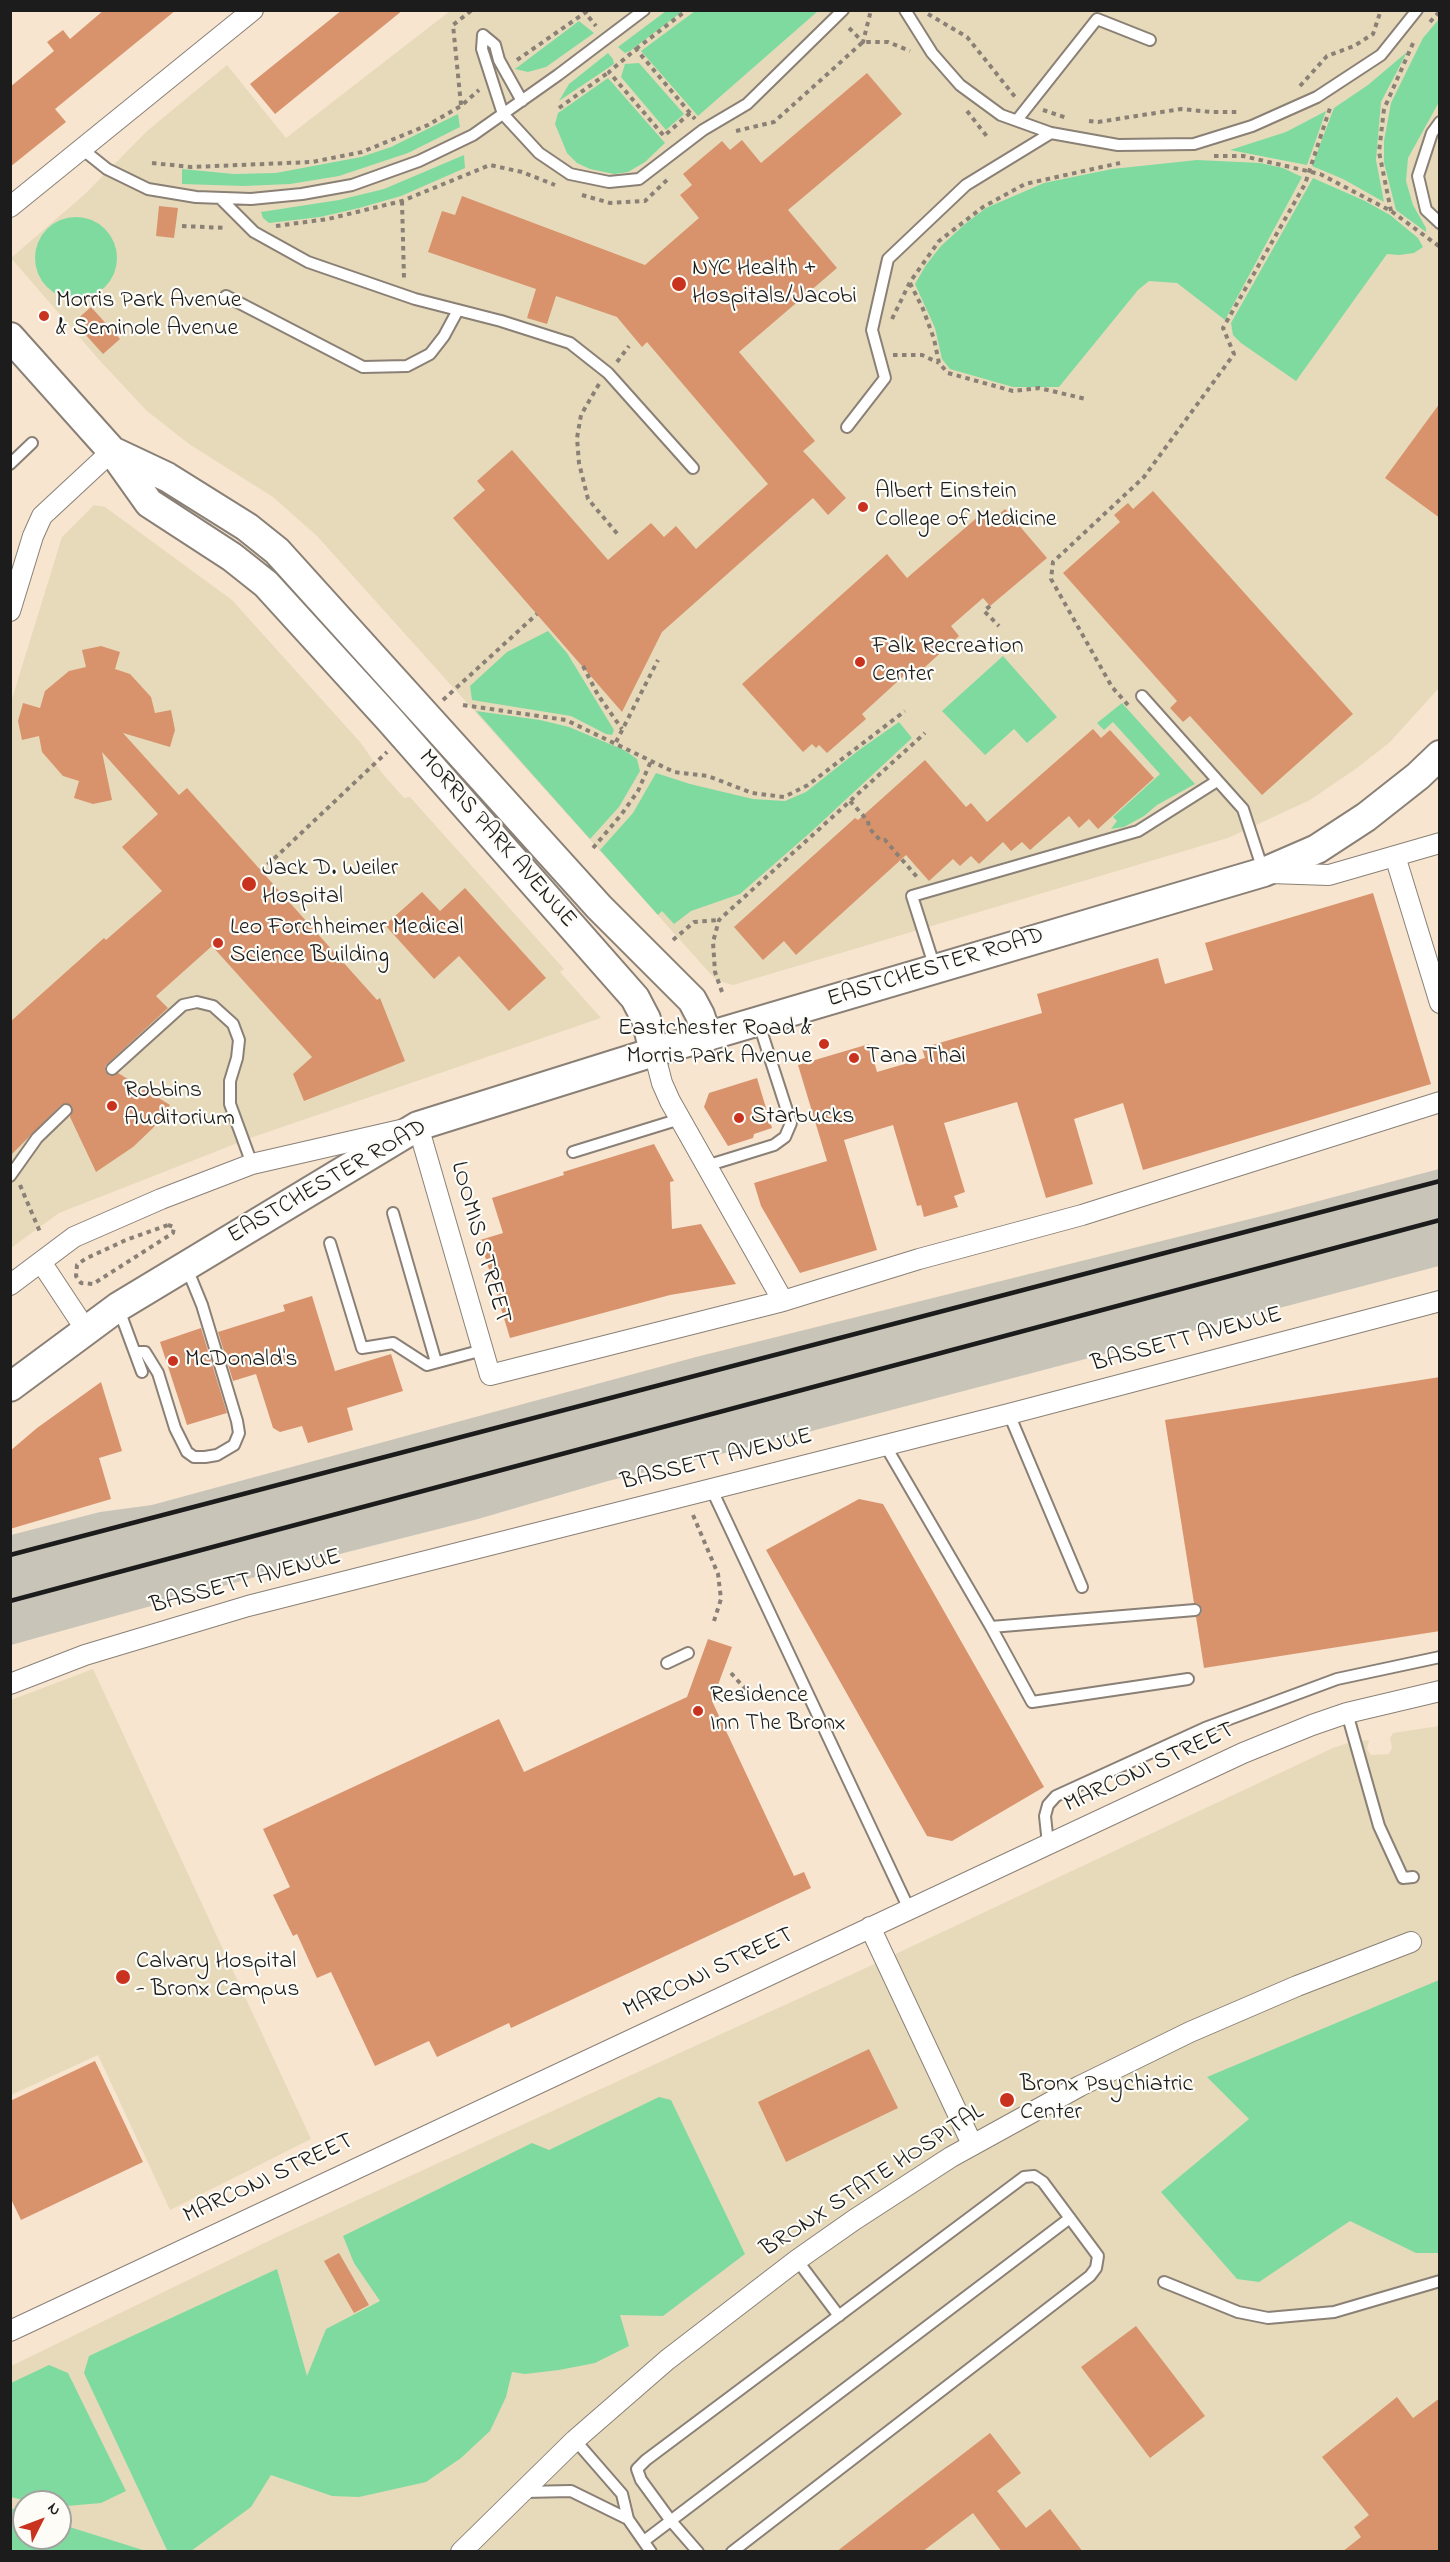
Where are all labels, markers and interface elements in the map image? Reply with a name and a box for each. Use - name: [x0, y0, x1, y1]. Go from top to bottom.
- place label: NYC Health + Hospitals/Jacobi: [692, 256, 857, 312]
- marker: NYC Health + Hospitals/Jacobi: [670, 275, 688, 293]
- place label: Morris Park Avenue & Seminole Avenue: [56, 288, 242, 344]
- marker: Morris Park Avenue & Seminole Avenue: [37, 309, 51, 323]
- place label: Albert Einstein College of Medicine: [875, 479, 1057, 535]
- marker: Albert Einstein College of Medicine: [856, 500, 870, 514]
- place label: Falk Recreation Center: [872, 634, 1024, 690]
- marker: Falk Recreation Center: [853, 655, 867, 669]
- street label: MORRIS PARK AVENUE: [411, 745, 581, 935]
- place label: Jack D. Weiler Hospital: [262, 856, 398, 912]
- marker: Jack D. Weiler Hospital: [240, 875, 258, 893]
- place label: Leo Forchheimer Medical Science Building: [230, 915, 464, 971]
- street label: EASTCHESTER ROAD: [824, 922, 1048, 1016]
- marker: Leo Forchheimer Medical Science Building: [211, 936, 225, 950]
- place label: Eastchester Road & Morris Park Avenue: [618, 1016, 812, 1072]
- marker: Eastchester Road & Morris Park Avenue: [817, 1037, 831, 1051]
- place label: Tana Thai: [866, 1044, 966, 1072]
- marker: Tana Thai: [847, 1051, 861, 1065]
- place label: Robbins Auditorium: [124, 1078, 235, 1134]
- marker: Robbins Auditorium: [105, 1099, 119, 1113]
- place label: Starbucks: [751, 1104, 855, 1132]
- marker: Starbucks: [732, 1111, 746, 1125]
- street label: EASTCHESTER ROAD: [223, 1114, 433, 1252]
- street label: LOOMIS STREET: [442, 1159, 516, 1327]
- street label: BASSETT AVENUE: [1088, 1302, 1286, 1380]
- place label: McDonald's: [185, 1347, 297, 1375]
- marker: McDonald's: [166, 1354, 180, 1368]
- street label: BASSETT AVENUE: [618, 1423, 816, 1499]
- street label: BASSETT AVENUE: [147, 1544, 345, 1622]
- place label: Residence Inn The Bronx: [710, 1683, 846, 1739]
- marker: Residence Inn The Bronx: [691, 1704, 705, 1718]
- street label: MARCONI STREET: [1060, 1717, 1240, 1821]
- street label: MARCONI STREET: [619, 1922, 799, 2026]
- place label: Calvary Hospital - Bronx Campus: [136, 1949, 299, 2005]
- marker: Calvary Hospital - Bronx Campus: [114, 1968, 132, 1986]
- place label: Bronx Psychiatric Center: [1020, 2072, 1193, 2128]
- marker: Bronx Psychiatric Center: [998, 2091, 1016, 2109]
- street label: BRONX STATE HOSPITAL: [756, 2099, 990, 2265]
- street label: MARCONI STREET: [179, 2128, 359, 2232]
- north arrow: [12, 2490, 72, 2550]
- text: N: [41, 2497, 66, 2521]

